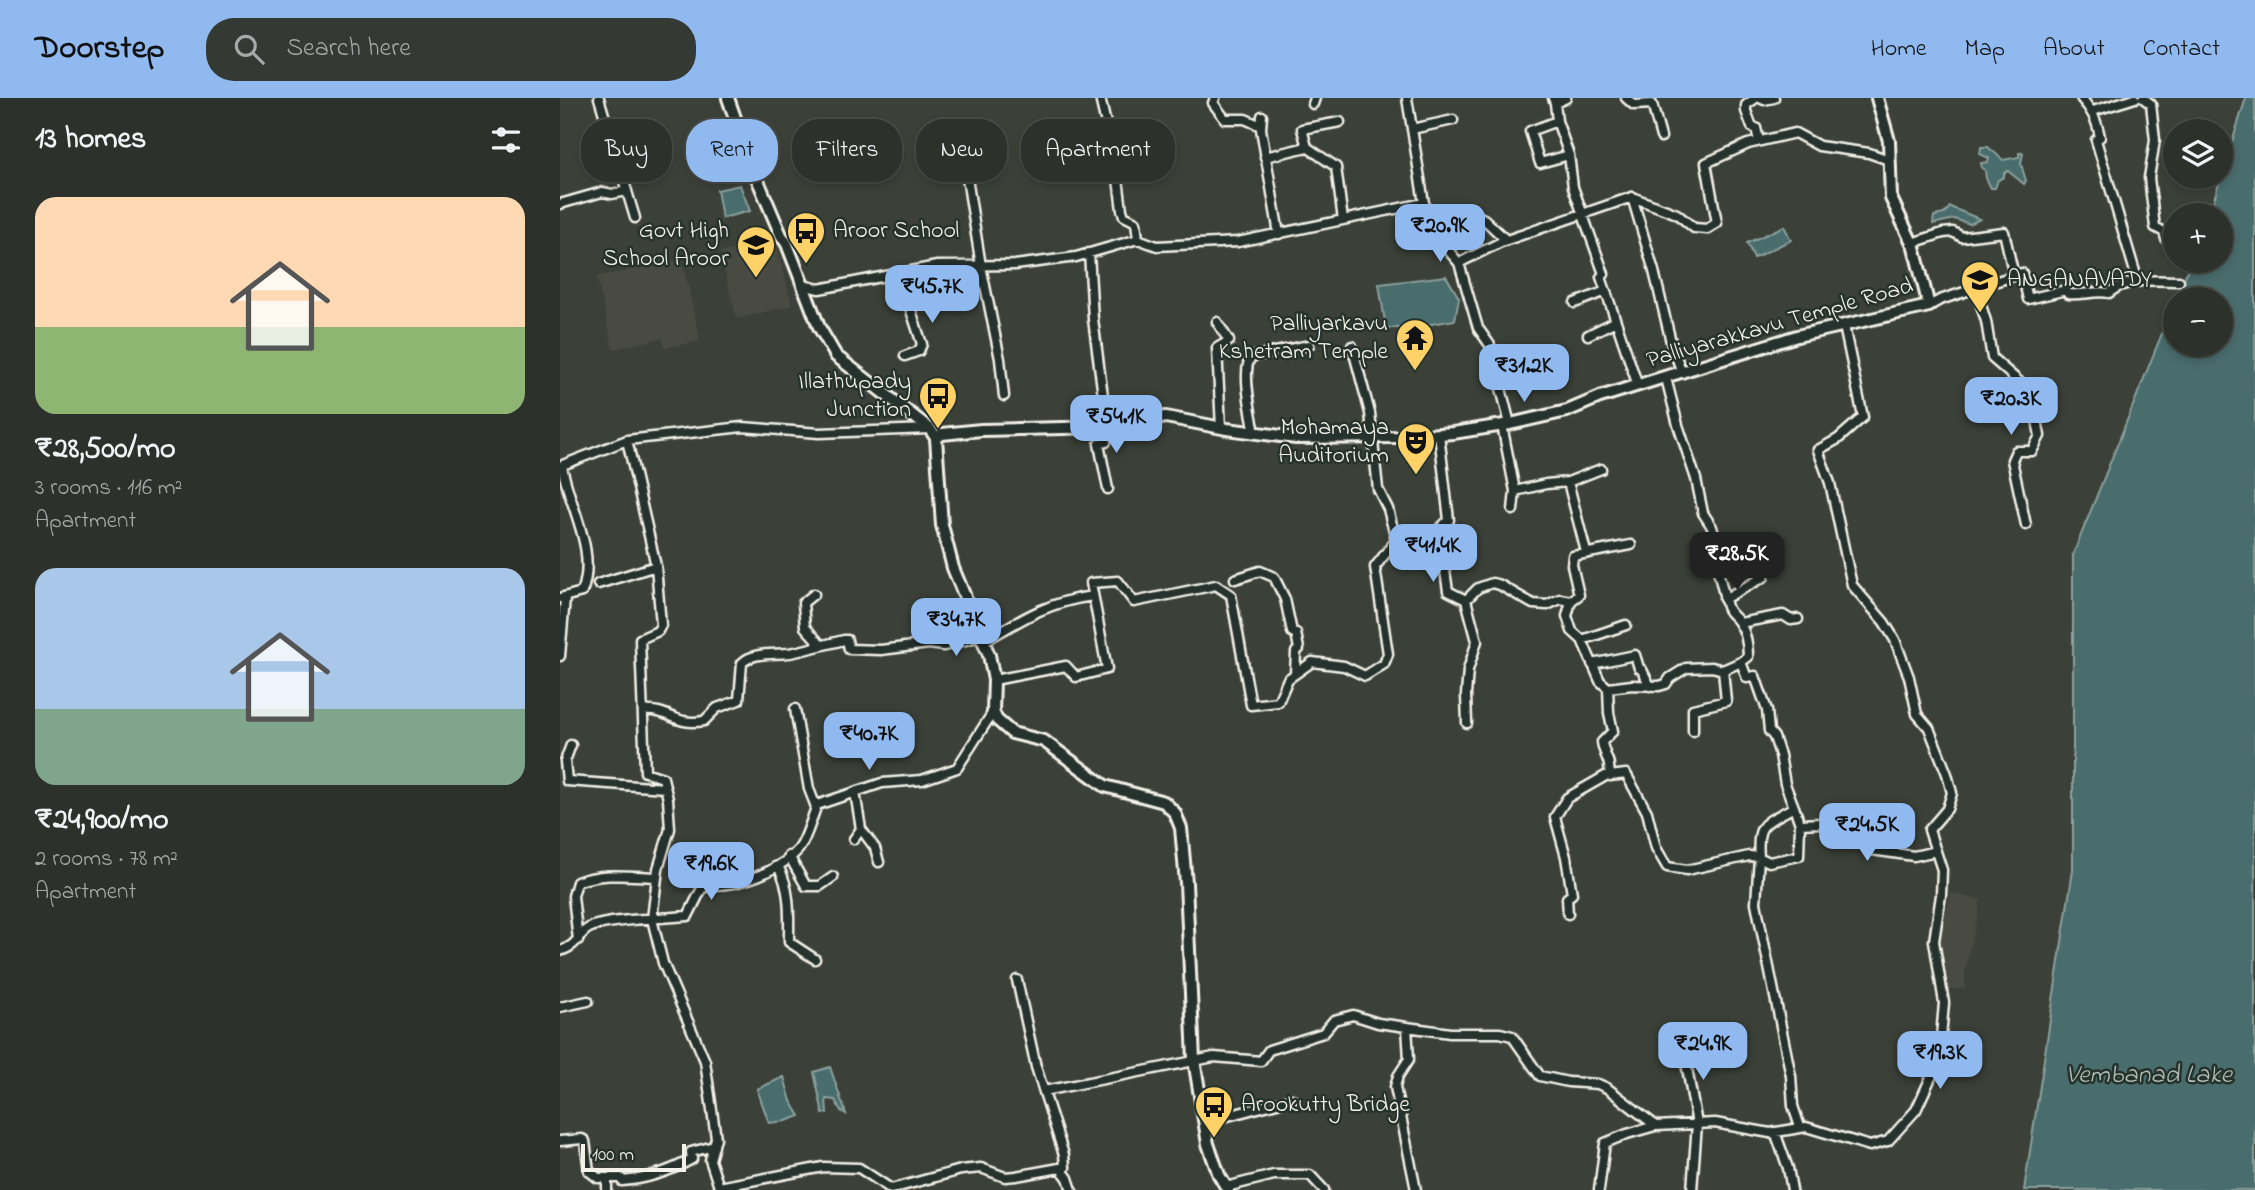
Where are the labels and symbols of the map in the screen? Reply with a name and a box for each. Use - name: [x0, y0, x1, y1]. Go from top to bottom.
- pin: ₹20.9K: [1383, 204, 1497, 264]
- bus stop icon: Aroor School: [785, 210, 827, 265]
- place label: Govt High School Aroor: [603, 214, 730, 277]
- place label: Aroor School: [833, 214, 959, 249]
- school or university icon: Govt High School Aroor: [735, 224, 777, 279]
- school or university icon: ANGANAVADY: [1959, 259, 2001, 314]
- place label: ANGANAVADY: [2007, 263, 2152, 298]
- pin: ₹45.7K: [875, 266, 989, 325]
- street label: Palliyarakkavu Temple Road: [1643, 269, 1918, 380]
- place label: Palliyarkavu Kshetram Temple: [1219, 307, 1388, 370]
- temple icon: Palliyarkavu Kshetram Temple: [1394, 317, 1436, 372]
- pin: ₹31.2K: [1467, 344, 1581, 404]
- place label: Illathupady Junction: [798, 365, 911, 428]
- bus stop icon: Illathupady Junction: [917, 375, 959, 430]
- pin: ₹20.3K: [1954, 378, 2068, 437]
- pin: ₹54.1K: [1059, 396, 1173, 455]
- place label: Mohamaya Auditorium: [1278, 411, 1389, 474]
- theatre icon: Mohamaya Auditorium: [1395, 421, 1437, 476]
- pin: ₹41.4K: [1376, 524, 1490, 584]
- pin: ₹28.5K: [1680, 532, 1794, 592]
- pin: ₹34.7K: [899, 598, 1013, 658]
- pin: ₹40.7K: [812, 712, 926, 772]
- pin: ₹24.5K: [1810, 804, 1924, 863]
- pin: ₹19.6K: [654, 842, 768, 902]
- pin: ₹24.9K: [1646, 1023, 1760, 1082]
- pin: ₹19.3K: [1883, 1032, 1997, 1091]
- water label: Vembanad Lake: [2066, 1057, 2234, 1095]
- bus stop icon: Arookutty Bridge: [1193, 1084, 1235, 1139]
- place label: Arookutty Bridge: [1241, 1088, 1410, 1124]
- scale bar: [581, 1141, 686, 1173]

